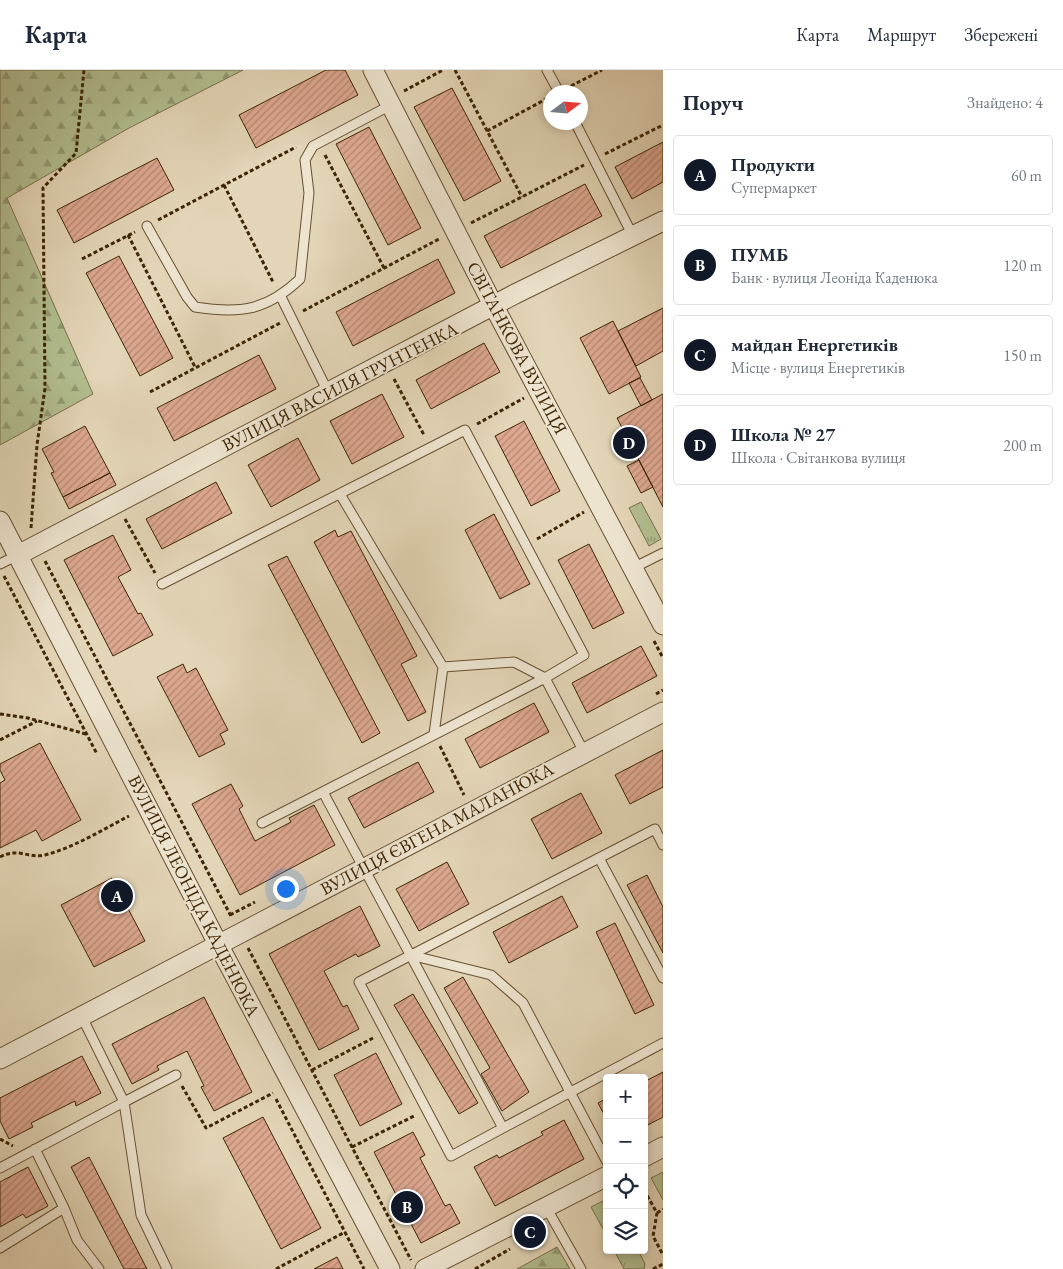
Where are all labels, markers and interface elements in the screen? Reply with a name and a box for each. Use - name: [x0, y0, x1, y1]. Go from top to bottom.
- text: Карта: [25, 19, 87, 50]
- text: Карта: [796, 23, 839, 46]
- text: Маршрут: [867, 23, 936, 46]
- text: Збережені: [964, 23, 1038, 46]
- north arrow: [543, 85, 588, 130]
- text: Поруч: [683, 89, 743, 116]
- text: Знайдено: 4: [967, 92, 1043, 113]
- text: Продукти: [731, 152, 815, 177]
- text: A: [694, 165, 706, 186]
- text: 60 m: [1011, 165, 1042, 186]
- text: Супермаркет: [731, 177, 817, 198]
- text: ПУМБ: [731, 242, 788, 267]
- text: B: [695, 255, 705, 276]
- text: 120 m: [1003, 255, 1042, 276]
- street label: СВІТАНКОВА ВУЛИЦЯ: [462, 257, 573, 438]
- text: Банк · вулиця Леоніда Каденюка: [731, 267, 938, 288]
- street label: ВУЛИЦЯ ВАСИЛЯ ГРУНТЕНКА: [218, 317, 462, 456]
- text: майдан Енергетиків: [731, 332, 898, 357]
- text: C: [694, 345, 706, 366]
- text: 150 m: [1003, 345, 1042, 366]
- text: Місце · вулиця Енергетиків: [731, 357, 905, 378]
- text: Школа № 27: [731, 422, 835, 447]
- pin: D: [613, 424, 645, 462]
- text: D: [694, 435, 706, 456]
- text: 200 m: [1003, 435, 1042, 456]
- text: Школа · Світанкова вулиця: [731, 447, 906, 468]
- street label: ВУЛИЦЯ ЄВГЕНА МАЛАНЮКА: [316, 757, 558, 900]
- street label: ВУЛИЦЯ ЛЕОНІДА КАДЕНЮКА: [123, 771, 266, 1021]
- your location: [273, 876, 299, 902]
- pin: A: [101, 877, 133, 915]
- map controls: [603, 1074, 648, 1254]
- button: +: [603, 1074, 648, 1119]
- button: −: [603, 1119, 648, 1164]
- button: locate: [603, 1164, 648, 1209]
- pin: B: [391, 1188, 423, 1226]
- button: layers: [603, 1209, 648, 1254]
- pin: C: [514, 1213, 546, 1251]

